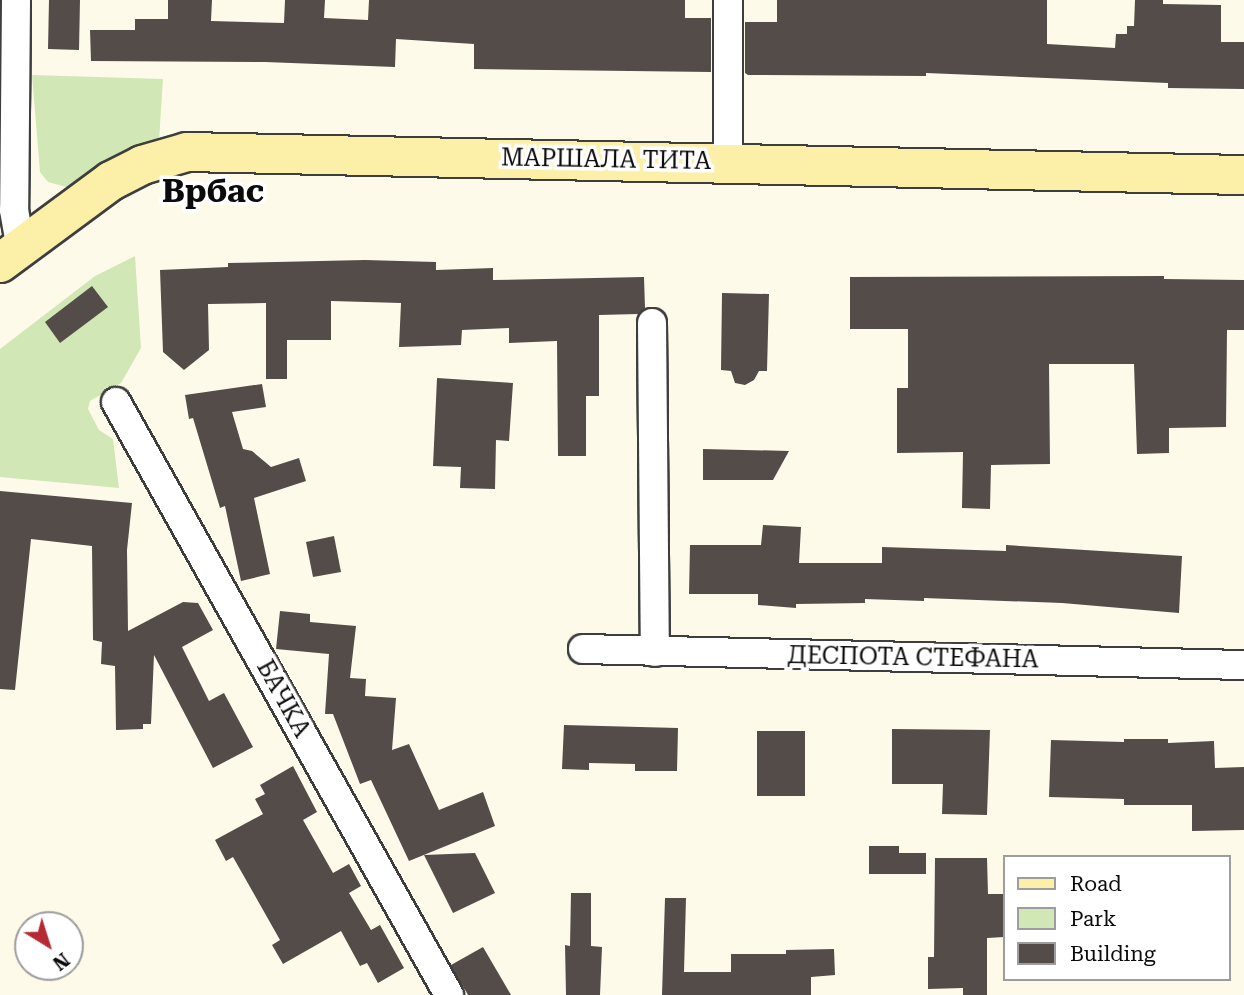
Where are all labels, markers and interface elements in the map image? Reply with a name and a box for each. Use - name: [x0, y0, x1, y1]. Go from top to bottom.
- street label: МАРШАЛА ТИТА: [501, 144, 711, 176]
- district label: Врбас: [162, 172, 264, 210]
- street label: ДЕСПОТА СТЕФАНА: [787, 641, 1039, 675]
- street label: БАЧКА: [250, 655, 316, 743]
- legend: [1002, 855, 1230, 981]
- text: Road: [1070, 872, 1122, 896]
- text: Park: [1070, 907, 1116, 931]
- north arrow: [14, 911, 84, 981]
- text: Building: [1070, 942, 1156, 966]
- text: N: [48, 948, 74, 975]

